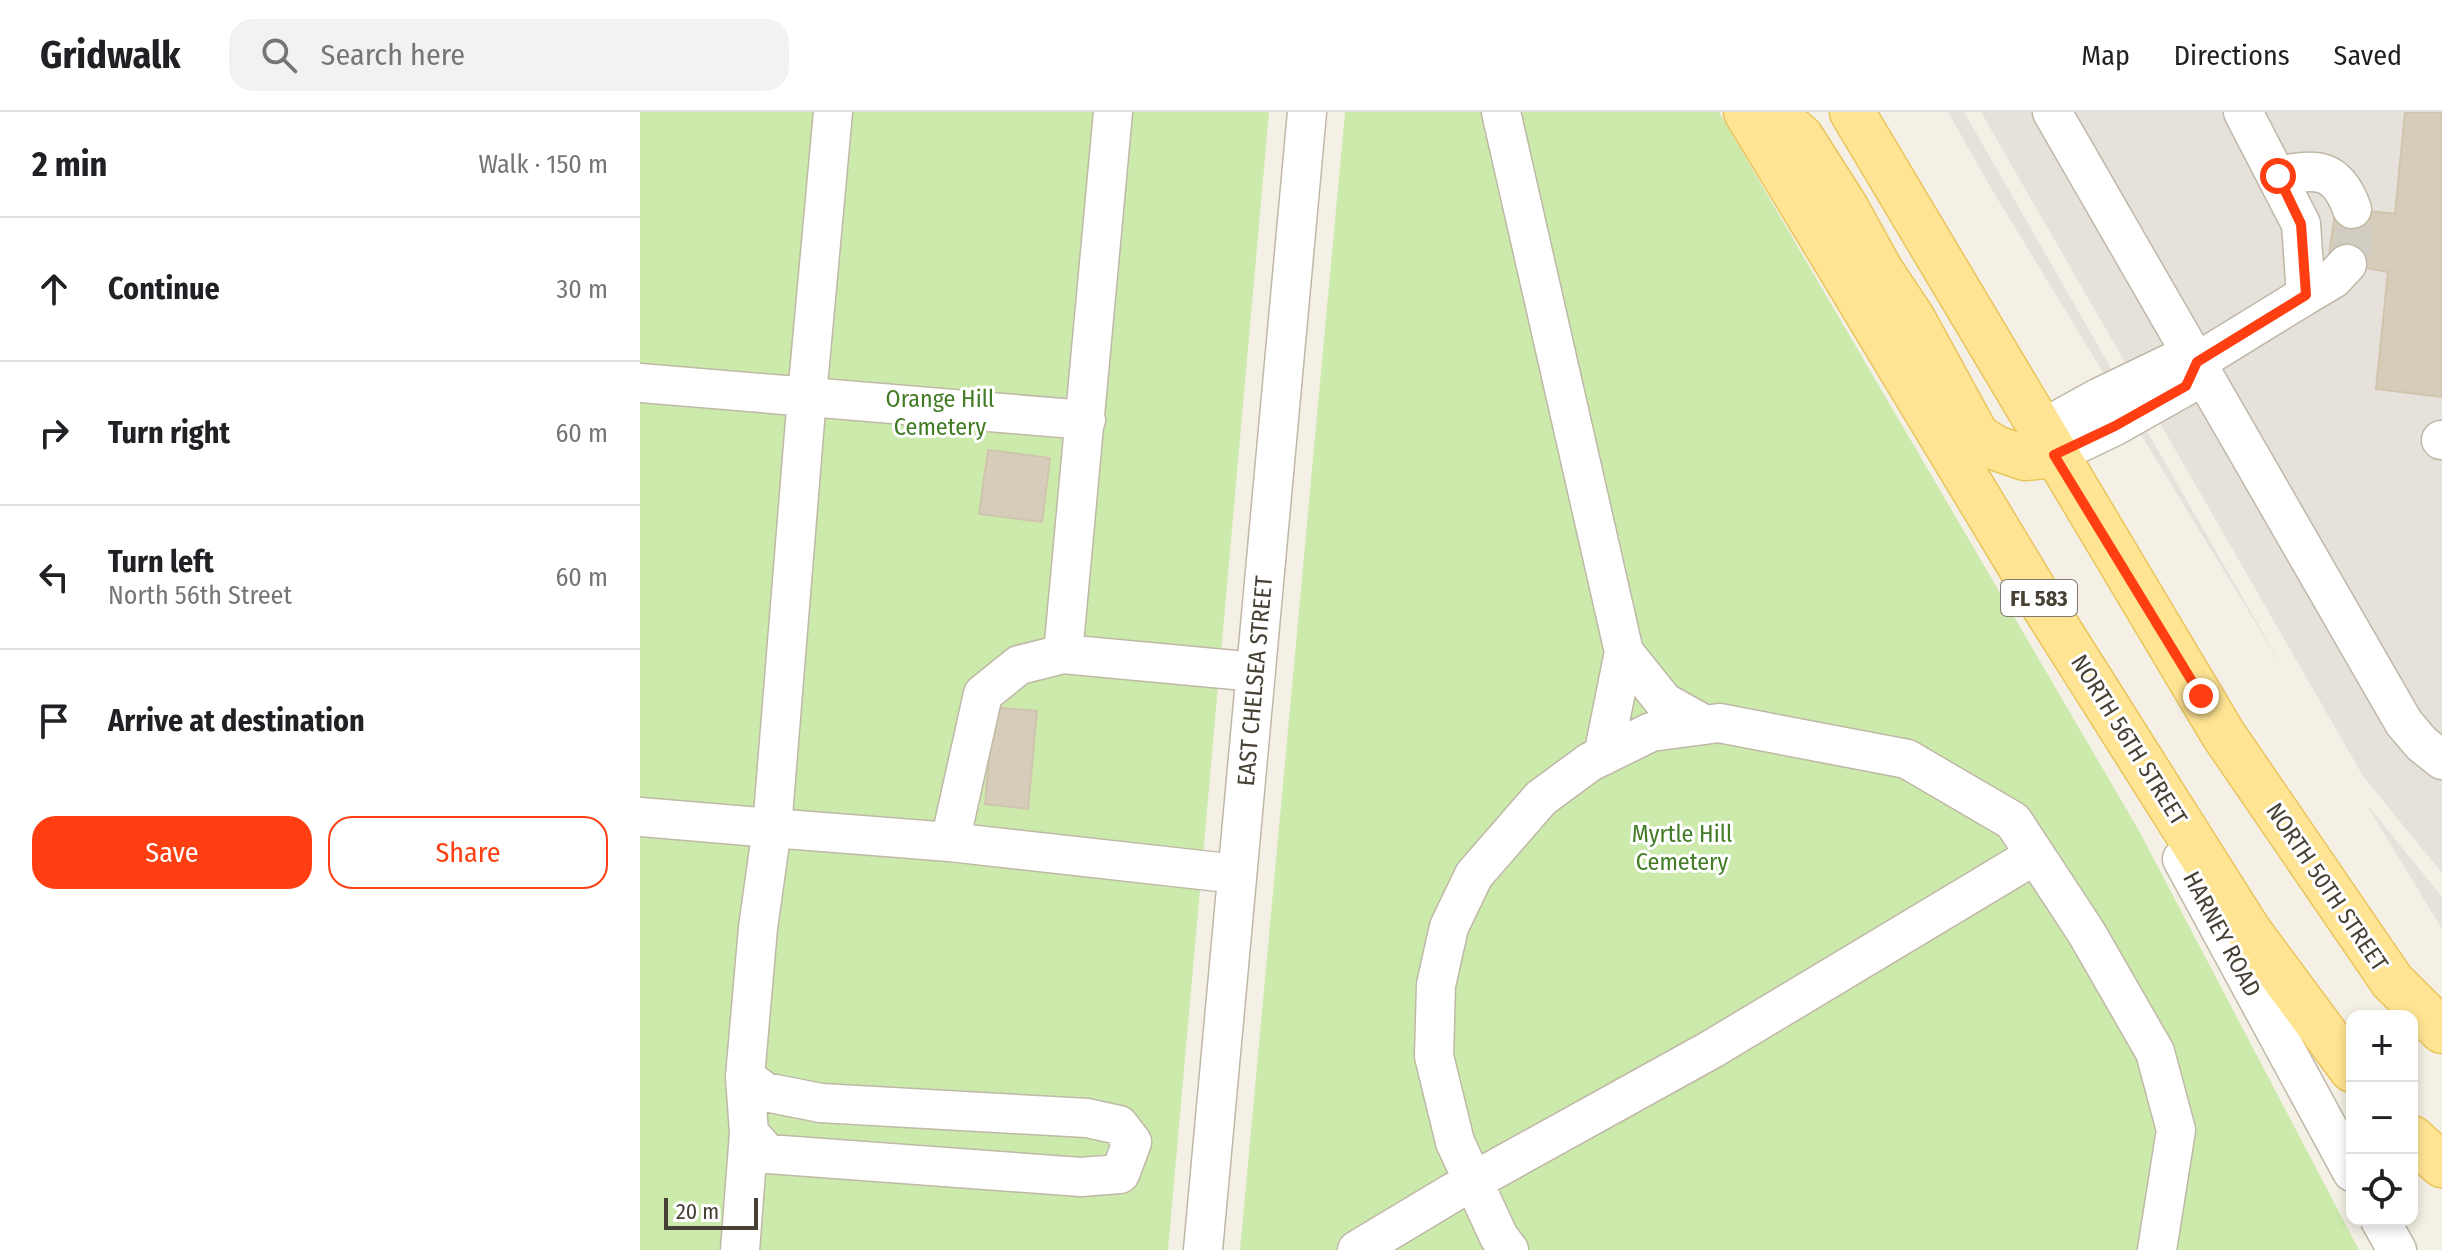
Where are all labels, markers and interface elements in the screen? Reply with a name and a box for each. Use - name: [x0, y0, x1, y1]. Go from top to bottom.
- search box: [229, 19, 789, 91]
- text: Gridwalk: [40, 32, 181, 78]
- icon: search: [257, 33, 301, 77]
- text: Search here: [321, 37, 465, 73]
- text: Map: [2081, 39, 2130, 72]
- text: Directions: [2174, 39, 2290, 72]
- text: Saved: [2334, 39, 2402, 72]
- text: 2 min: [32, 144, 107, 185]
- text: Walk · 150 m: [478, 149, 608, 180]
- route start: [2260, 158, 2296, 194]
- icon: ahead: [32, 267, 76, 311]
- text: Continue: [108, 271, 220, 307]
- text: 30 m: [557, 274, 608, 305]
- park label: Orange Hill Cemetery: [886, 385, 994, 441]
- icon: right: [32, 411, 76, 455]
- text: Turn right: [108, 415, 230, 451]
- text: 60 m: [555, 418, 608, 449]
- text: Turn left: [108, 544, 214, 580]
- icon: left: [32, 555, 76, 599]
- text: 60 m: [555, 562, 608, 593]
- street label: EAST CHELSEA STREET: [1232, 575, 1278, 787]
- text: North 56th Street: [108, 580, 292, 611]
- road number: FL 583: [2001, 580, 2077, 616]
- street label: NORTH 56TH STREET: [2065, 650, 2193, 830]
- route end: [2183, 678, 2219, 714]
- icon: arrive: [32, 699, 76, 743]
- text: Arrive at destination: [108, 703, 365, 739]
- street label: NORTH 50TH STREET: [2260, 798, 2394, 976]
- button: Save: [32, 816, 312, 889]
- button: Share: [328, 816, 608, 889]
- park label: Myrtle Hill Cemetery: [1632, 820, 1732, 876]
- street label: HARNEY ROAD: [2177, 867, 2267, 1001]
- map controls: [2346, 1010, 2418, 1226]
- button: +: [2346, 1010, 2418, 1082]
- button: −: [2346, 1082, 2418, 1154]
- button: locate: [2346, 1154, 2418, 1226]
- scale bar: [664, 1194, 758, 1230]
- text: 20 m: [676, 1198, 719, 1225]

